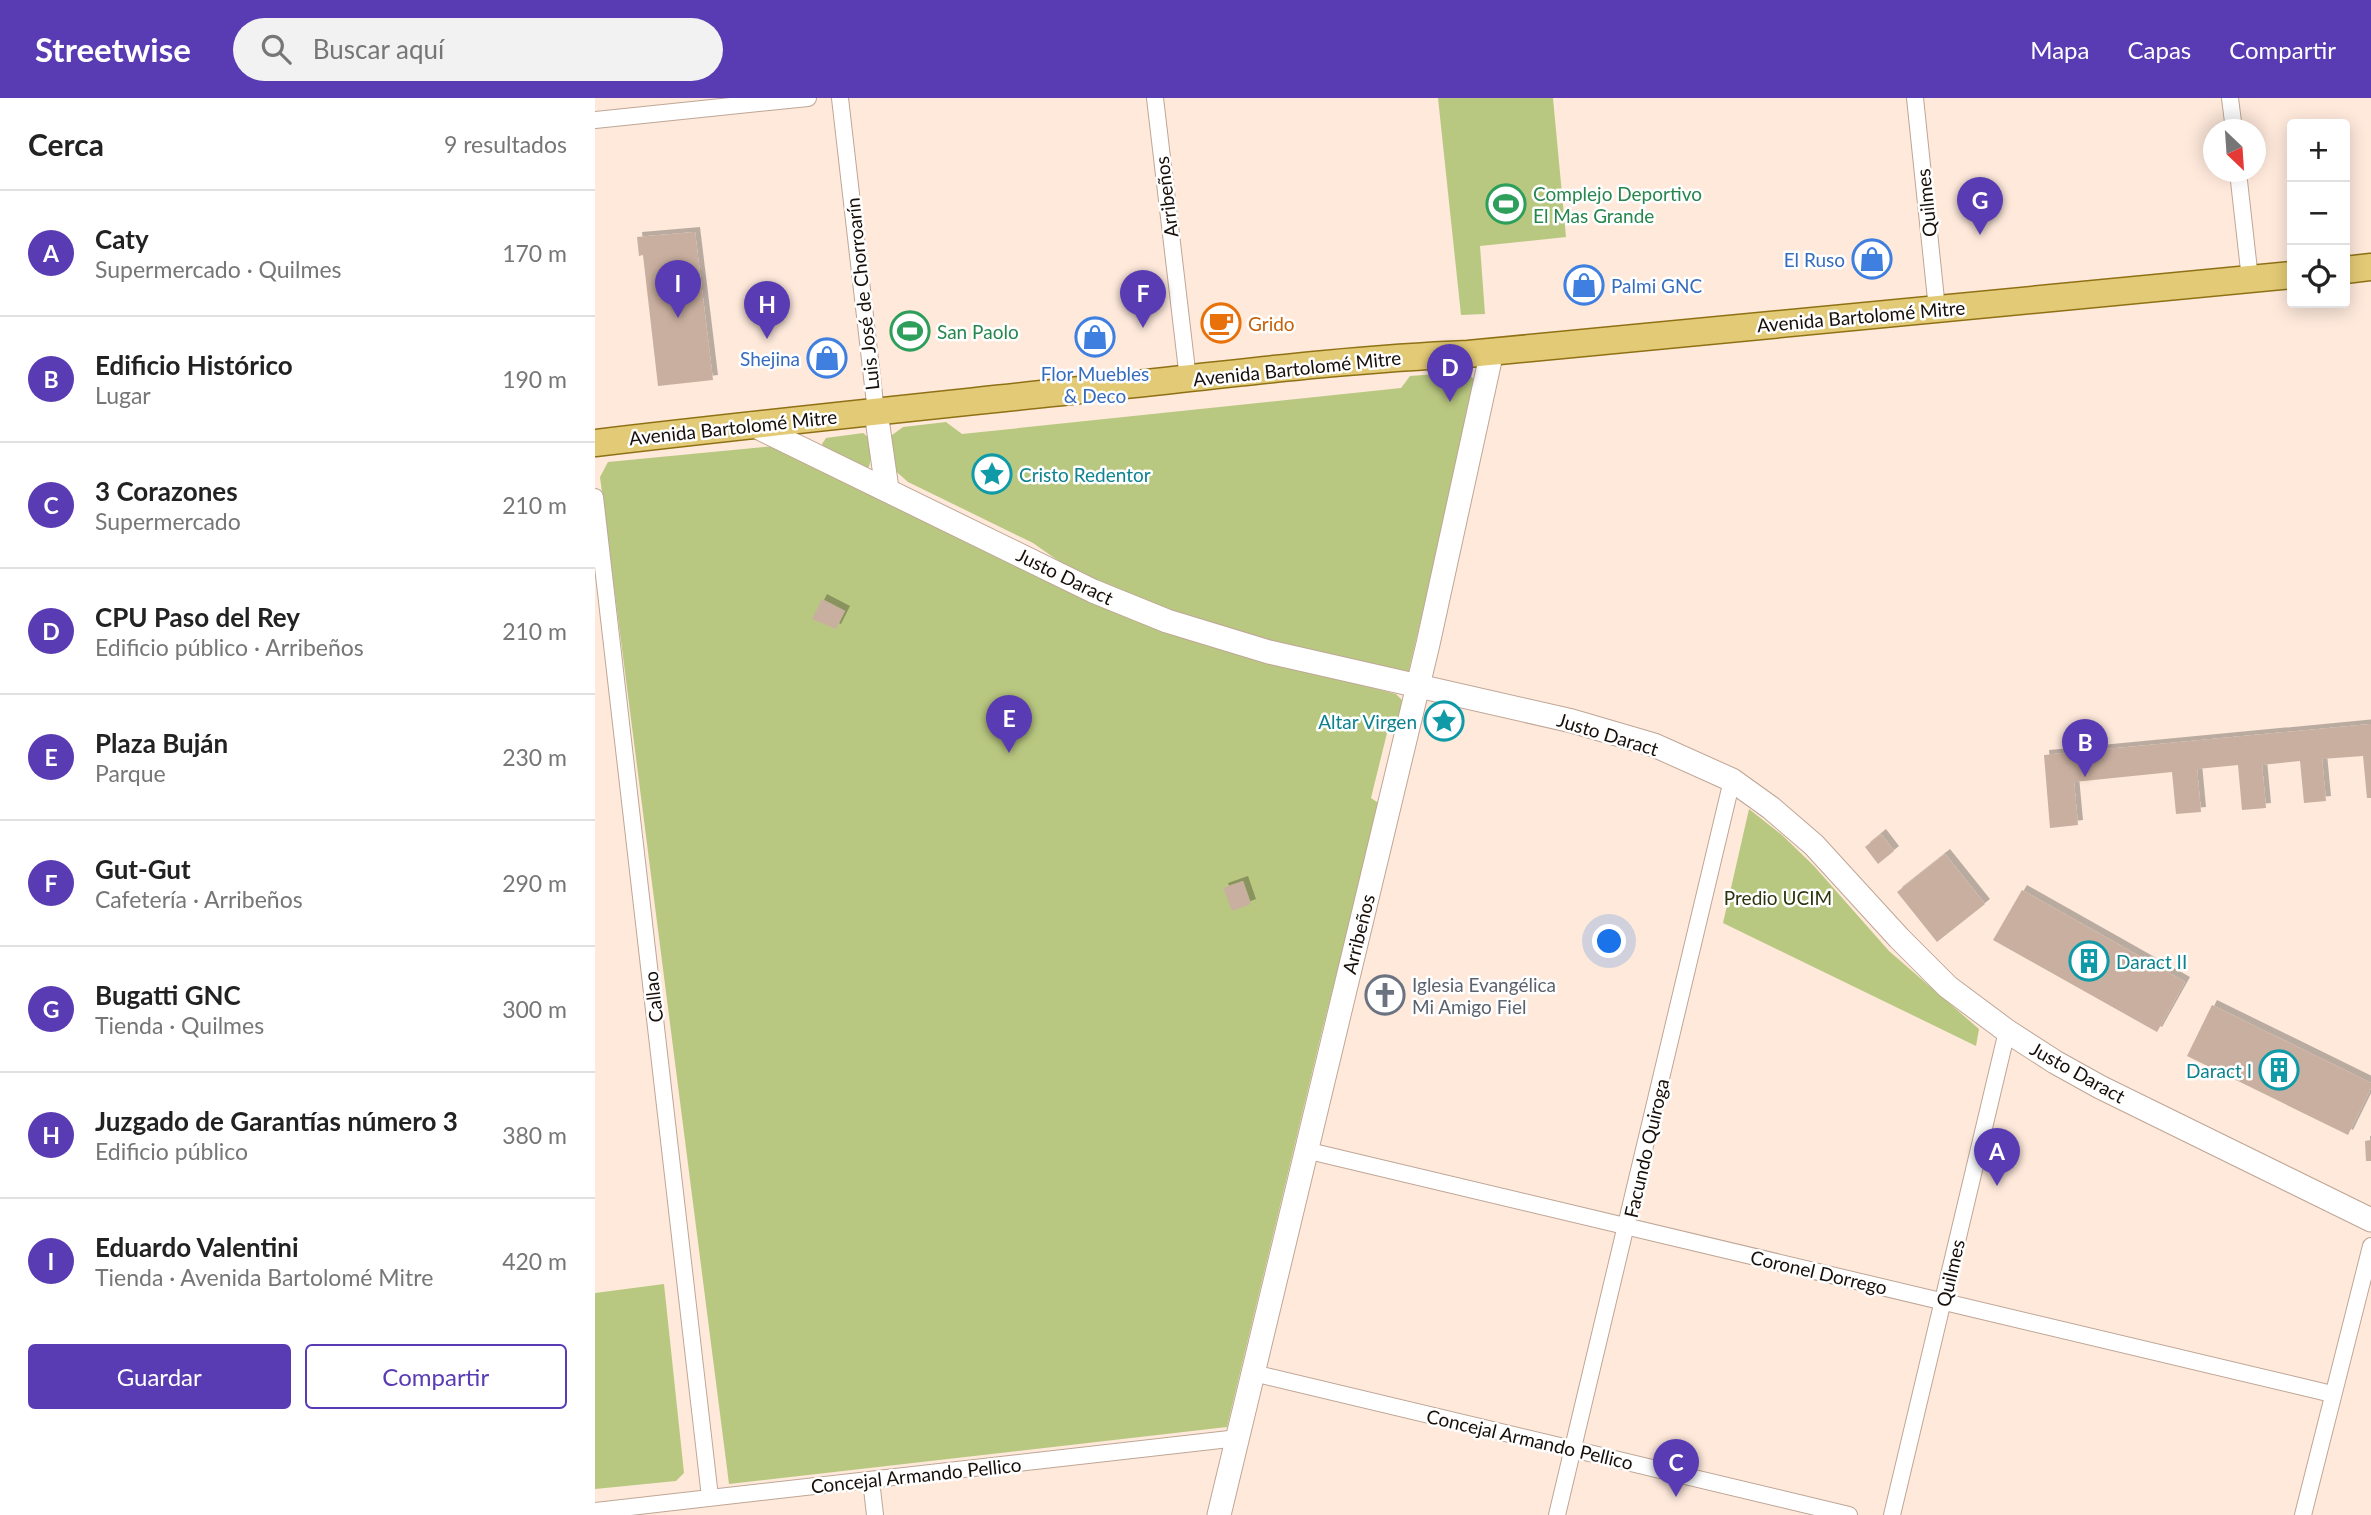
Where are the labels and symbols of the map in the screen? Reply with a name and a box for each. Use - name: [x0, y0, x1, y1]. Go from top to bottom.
- north arrow: [2203, 119, 2266, 182]
- street label: Arribeños: [1150, 155, 1182, 239]
- street label: Quilmes: [1911, 168, 1941, 238]
- pin: G: [1957, 177, 2003, 235]
- place label: Complejo Deportivo El Mas Grande: [1533, 182, 1702, 227]
- sports icon: Complejo Deportivo El Mas Grande: [1485, 183, 1527, 225]
- street label: Luis José de Chorroarín: [840, 196, 884, 392]
- shop icon: El Ruso: [1851, 238, 1893, 280]
- place label: El Ruso: [1784, 248, 1845, 271]
- pin: I: [655, 260, 701, 318]
- shop icon: Palmi GNC: [1563, 264, 1605, 306]
- pin: F: [1120, 270, 1166, 328]
- place label: Palmi GNC: [1611, 274, 1702, 297]
- pin: H: [744, 281, 790, 339]
- street label: Avenida Bartolomé Mitre: [1756, 295, 1966, 337]
- cafe icon: Grido: [1200, 302, 1242, 344]
- sports icon: San Paolo: [889, 310, 931, 352]
- place label: Grido: [1248, 312, 1295, 335]
- shop icon: Flor Muebles & Deco: [1074, 316, 1116, 358]
- place label: San Paolo: [937, 320, 1019, 343]
- shop icon: Shejina: [806, 337, 848, 379]
- pin: D: [1427, 344, 1473, 402]
- street label: Avenida Bartolomé Mitre: [1192, 346, 1402, 390]
- place label: Shejina: [740, 347, 800, 370]
- place label: Flor Muebles & Deco: [1041, 362, 1149, 407]
- street label: Avenida Bartolomé Mitre: [628, 405, 838, 449]
- place icon: Cristo Redentor: [971, 453, 1013, 495]
- place label: Cristo Redentor: [1019, 463, 1151, 486]
- street label: Justo Daract: [1013, 543, 1117, 609]
- pin: E: [986, 695, 1032, 753]
- place icon: Altar Virgen: [1423, 700, 1465, 742]
- street label: Justo Daract: [1555, 708, 1662, 760]
- place label: Altar Virgen: [1318, 710, 1417, 733]
- pin: B: [2062, 719, 2108, 777]
- park label: Predio UCIM: [1724, 886, 1832, 909]
- street label: Arribeños: [1337, 892, 1379, 976]
- your location: [1592, 924, 1626, 958]
- building icon: Daract II: [2068, 940, 2110, 982]
- place label: Daract II: [2116, 950, 2187, 973]
- street label: Callao: [638, 970, 668, 1024]
- place label: Iglesia Evangélica Mi Amigo Fiel: [1412, 973, 1556, 1018]
- church icon: Iglesia Evangélica Mi Amigo Fiel: [1364, 974, 1406, 1016]
- street label: Justo Daract: [2027, 1037, 2130, 1108]
- building icon: Daract I: [2258, 1049, 2300, 1091]
- place label: Daract I: [2186, 1059, 2252, 1082]
- street label: Facundo Quiroga: [1619, 1076, 1673, 1220]
- pin: A: [1974, 1128, 2020, 1186]
- street label: Quilmes: [1931, 1237, 1969, 1309]
- street label: Coronel Dorrego: [1748, 1245, 1890, 1299]
- street label: Concejal Armando Pellico: [1424, 1404, 1636, 1474]
- pin: C: [1653, 1439, 1699, 1497]
- street label: Concejal Armando Pellico: [810, 1453, 1022, 1497]

